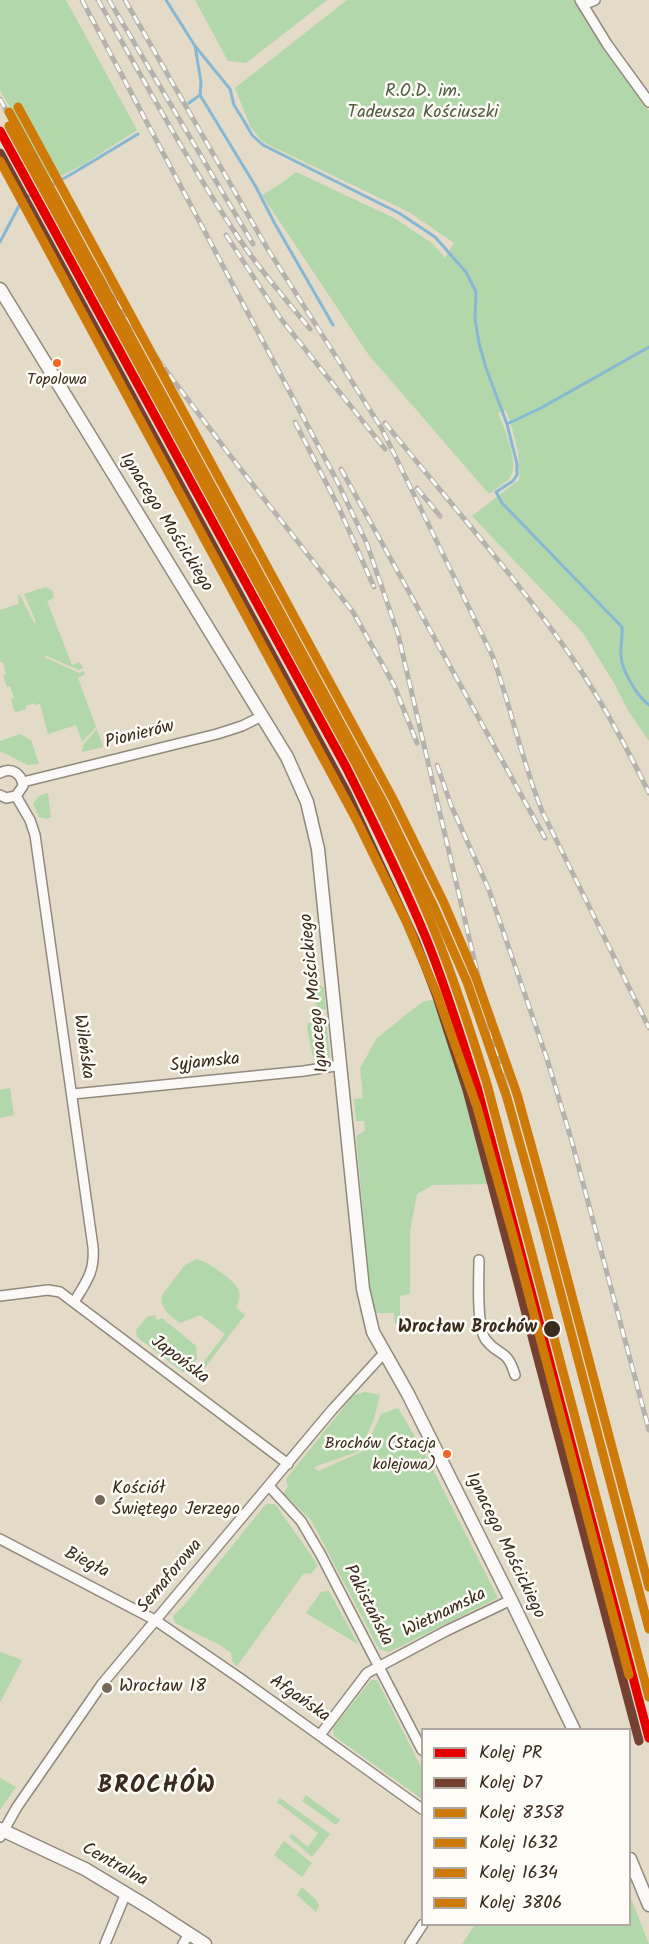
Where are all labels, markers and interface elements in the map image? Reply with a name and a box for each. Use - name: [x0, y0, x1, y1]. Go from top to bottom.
- park label: R.O.D. im. Tadeusza Kościuszki: [348, 82, 498, 124]
- marker: Topolowa: [51, 357, 63, 369]
- place label: Topolowa: [27, 371, 87, 391]
- street label: Ignacego Mościckiego: [113, 449, 217, 597]
- street label: Pionierów: [103, 717, 177, 755]
- street label: Ignacego Mościckiego: [297, 912, 335, 1074]
- street label: Wileńska: [67, 1013, 97, 1081]
- street label: Syjamska: [169, 1050, 241, 1078]
- place label: Wrocław Brochów: [398, 1318, 537, 1340]
- marker: Wrocław Brochów: [542, 1319, 562, 1339]
- street label: Japońska: [145, 1332, 213, 1390]
- place label: Brochów (Stacja kolejowa): [325, 1435, 436, 1473]
- marker: Brochów (Stacja kolejowa): [441, 1448, 453, 1460]
- street label: Ignacego Mościckiego: [459, 1469, 549, 1623]
- place label: Kościół Świętego Jerzego: [112, 1479, 240, 1522]
- marker: Kościół Świętego Jerzego: [93, 1493, 107, 1507]
- street label: Semaforowa: [134, 1536, 208, 1618]
- street label: Biegła: [60, 1544, 112, 1584]
- street label: Pakistańska: [337, 1562, 397, 1650]
- street label: Wietnamska: [400, 1584, 490, 1644]
- street label: Afgańska: [265, 1671, 333, 1729]
- place label: Wrocław 18: [119, 1677, 206, 1699]
- marker: Wrocław 18: [100, 1681, 114, 1695]
- legend: [421, 1728, 631, 1926]
- text: Kolej PR: [479, 1739, 542, 1768]
- text: Kolej D7: [479, 1769, 542, 1798]
- district label: BROCHÓW: [98, 1774, 216, 1802]
- text: Kolej 8358: [479, 1799, 564, 1828]
- text: Kolej 1632: [479, 1829, 559, 1858]
- street label: Centralna: [77, 1839, 151, 1893]
- text: Kolej 1634: [479, 1859, 558, 1888]
- text: Kolej 3806: [479, 1889, 562, 1918]

